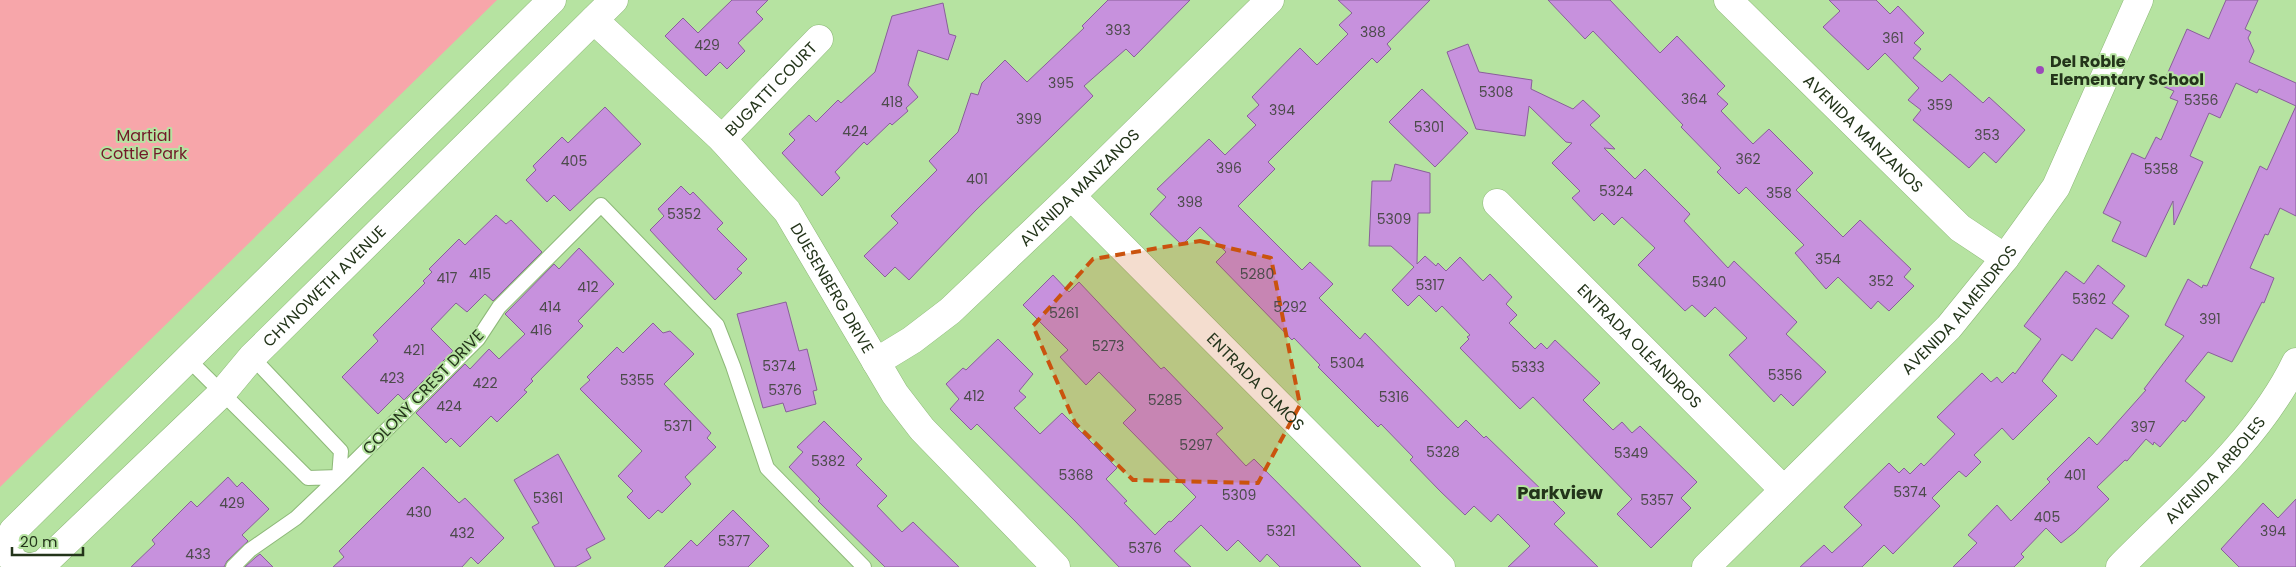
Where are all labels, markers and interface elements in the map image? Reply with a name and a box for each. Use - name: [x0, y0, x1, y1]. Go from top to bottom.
- house number: 393: [1105, 20, 1131, 40]
- house number: 388: [1360, 22, 1386, 42]
- house number: 361: [1882, 28, 1904, 48]
- house number: 429: [694, 35, 720, 55]
- street label: BUGATTI COURT: [719, 36, 822, 141]
- place label: Del Roble Elementary School: [2050, 50, 2204, 91]
- marker: Del Roble Elementary School: [2034, 64, 2046, 76]
- street label: AVENIDA MANZANOS: [1798, 69, 1929, 197]
- house number: 395: [1048, 73, 1074, 93]
- house number: 5308: [1479, 82, 1513, 102]
- house number: 364: [1681, 89, 1707, 109]
- house number: 5356: [2184, 90, 2218, 110]
- house number: 418: [881, 92, 903, 112]
- house number: 359: [1927, 95, 1953, 115]
- house number: 394: [1269, 100, 1295, 120]
- house number: 399: [1016, 109, 1042, 129]
- house number: 5301: [1414, 117, 1444, 137]
- house number: 424: [842, 121, 868, 141]
- street label: AVENIDA MANZANOS: [1014, 123, 1145, 251]
- park label: Martial Cottle Park: [101, 124, 188, 165]
- house number: 353: [1974, 125, 2000, 145]
- house number: 362: [1735, 149, 1761, 169]
- house number: 405: [561, 151, 587, 171]
- house number: 396: [1216, 158, 1242, 178]
- house number: 5358: [2144, 159, 2178, 179]
- house number: 401: [966, 169, 988, 189]
- house number: 5324: [1599, 181, 1633, 201]
- house number: 358: [1766, 183, 1792, 203]
- house number: 398: [1177, 192, 1203, 212]
- house number: 5352: [667, 204, 701, 224]
- house number: 5309: [1377, 209, 1411, 229]
- street label: DUESENBERG DRIVE: [785, 218, 880, 357]
- street label: CHYNOWETH AVENUE: [257, 220, 391, 352]
- street label: AVENIDA ALMENDROS: [1896, 240, 2022, 380]
- house number: 354: [1815, 249, 1841, 269]
- house number: 415: [469, 264, 491, 284]
- house number: 5280: [1240, 264, 1274, 284]
- house number: 417: [437, 268, 458, 288]
- house number: 352: [1868, 271, 1894, 291]
- house number: 5340: [1692, 272, 1726, 292]
- house number: 5317: [1415, 275, 1445, 295]
- house number: 412: [577, 277, 599, 297]
- street label: ENTRADA OLEANDROS: [1572, 278, 1707, 413]
- house number: 5362: [2072, 289, 2106, 309]
- house number: 414: [539, 297, 561, 317]
- house number: 5292: [1273, 297, 1307, 317]
- house number: 5261: [1049, 303, 1079, 323]
- house number: 391: [2199, 309, 2221, 329]
- house number: 416: [530, 320, 552, 340]
- street label: COLONY CREST DRIVE: [357, 324, 489, 460]
- street label: ENTRADA OLMOS: [1202, 327, 1310, 436]
- house number: 5273: [1092, 336, 1124, 356]
- house number: 421: [403, 340, 425, 360]
- house number: 5304: [1330, 353, 1365, 373]
- house number: 5374: [762, 356, 796, 376]
- house number: 5333: [1511, 357, 1545, 377]
- house number: 5356: [1768, 365, 1802, 385]
- house number: 423: [379, 368, 405, 388]
- house number: 5355: [620, 370, 654, 390]
- house number: 422: [473, 373, 497, 393]
- house number: 5376: [768, 380, 802, 400]
- house number: 412: [963, 386, 985, 406]
- house number: 5316: [1379, 387, 1409, 407]
- house number: 5285: [1148, 390, 1182, 410]
- house number: 424: [436, 396, 462, 416]
- street label: AVENIDA ARBOLES: [2159, 411, 2271, 529]
- house number: 5371: [663, 416, 693, 436]
- house number: 397: [2131, 417, 2156, 437]
- house number: 5297: [1179, 435, 1213, 455]
- house number: 5328: [1426, 442, 1460, 462]
- house number: 5349: [1614, 443, 1648, 463]
- house number: 5382: [811, 451, 845, 471]
- house number: 5368: [1059, 465, 1094, 485]
- house number: 401: [2064, 465, 2086, 485]
- district label: Parkview: [1517, 480, 1603, 505]
- house number: 5374: [1893, 482, 1927, 502]
- house number: 5309: [1222, 485, 1256, 505]
- house number: 5361: [533, 488, 563, 508]
- house number: 5357: [1640, 490, 1674, 510]
- house number: 429: [219, 493, 245, 513]
- house number: 430: [406, 502, 432, 522]
- house number: 405: [2034, 507, 2060, 527]
- house number: 5321: [1266, 521, 1296, 541]
- house number: 394: [2260, 521, 2286, 541]
- house number: 432: [449, 523, 475, 543]
- scale bar: [12, 524, 84, 556]
- text: 20 m: [20, 531, 58, 552]
- house number: 5377: [718, 531, 751, 551]
- house number: 5376: [1128, 538, 1162, 558]
- house number: 433: [185, 544, 211, 564]

